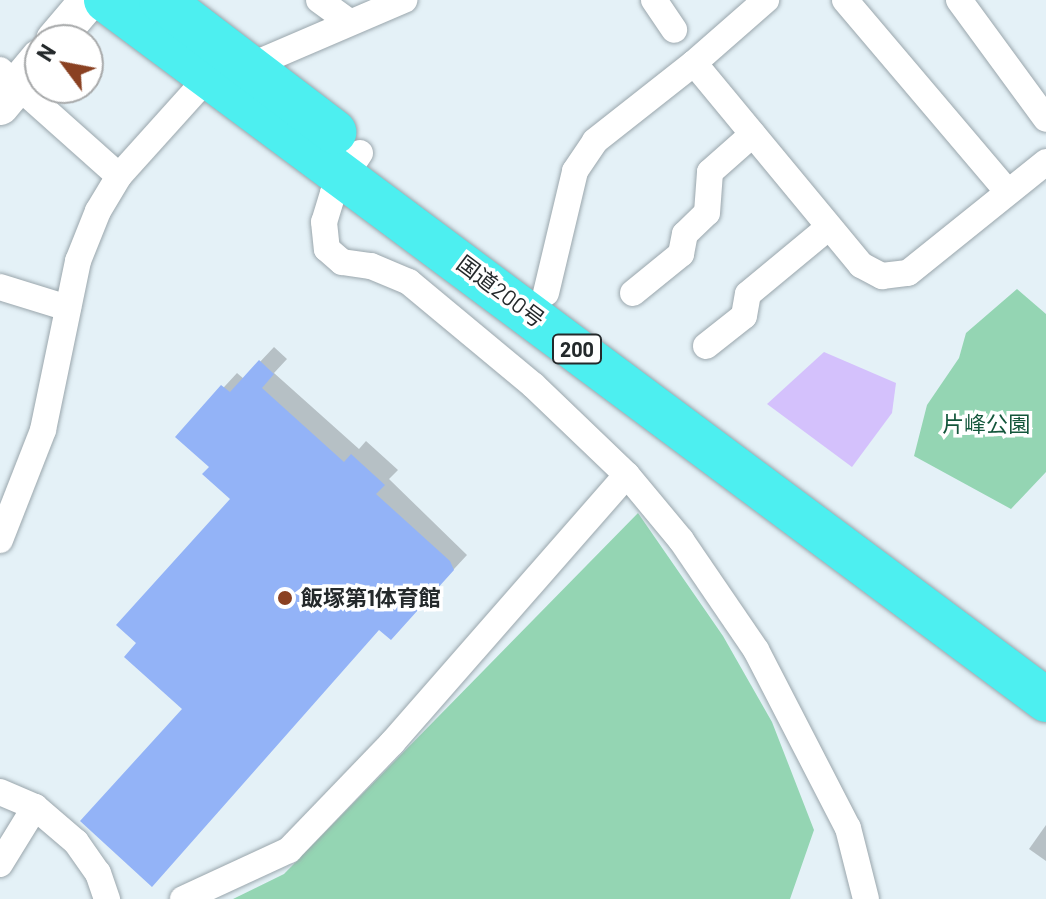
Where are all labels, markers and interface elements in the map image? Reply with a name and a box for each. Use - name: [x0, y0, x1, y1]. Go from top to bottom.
- north arrow: [24, 24, 104, 104]
- text: N: [30, 39, 60, 65]
- street label: 国道200号: [452, 250, 550, 332]
- road number: 200: [551, 333, 603, 365]
- park label: 片峰公園: [942, 411, 1030, 437]
- place label: 飯塚第1体育館: [301, 585, 441, 611]
- marker: 飯塚第1体育館: [276, 589, 294, 607]

